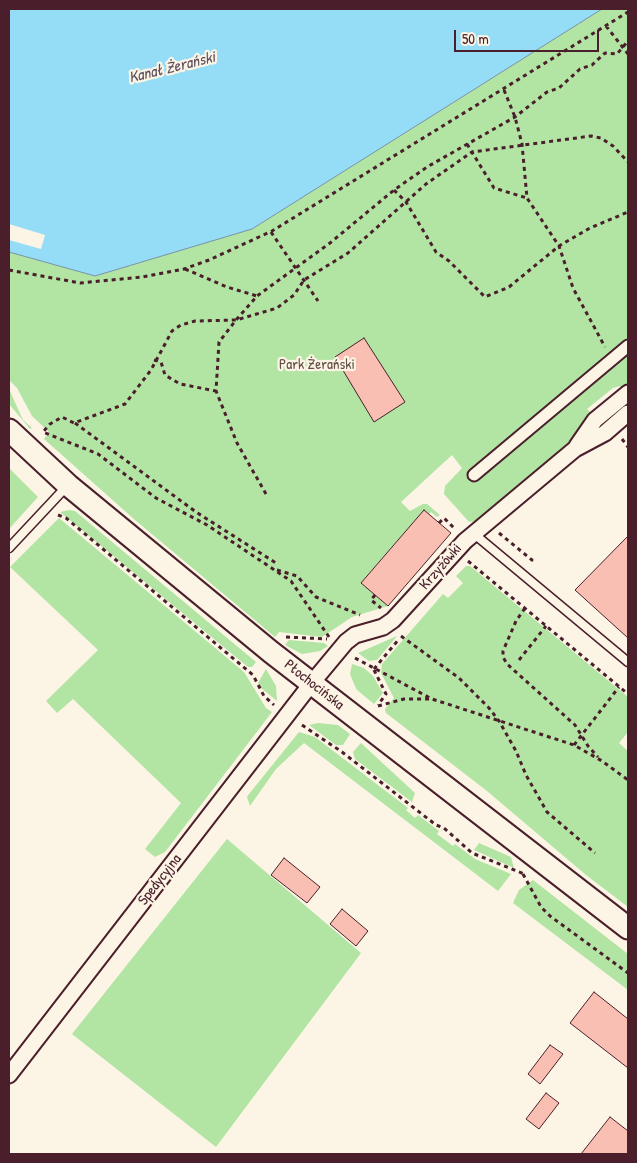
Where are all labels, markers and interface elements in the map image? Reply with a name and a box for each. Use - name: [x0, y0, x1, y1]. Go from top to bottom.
- scale bar: [457, 20, 602, 52]
- text: 50 m: [462, 28, 489, 49]
- water label: Kanał Żerański: [127, 48, 217, 88]
- park label: Park Żerański: [279, 356, 355, 374]
- street label: Krzyżówki: [416, 540, 466, 594]
- street label: Płochocińska: [280, 656, 348, 714]
- street label: Spedycyjna: [134, 851, 186, 909]

